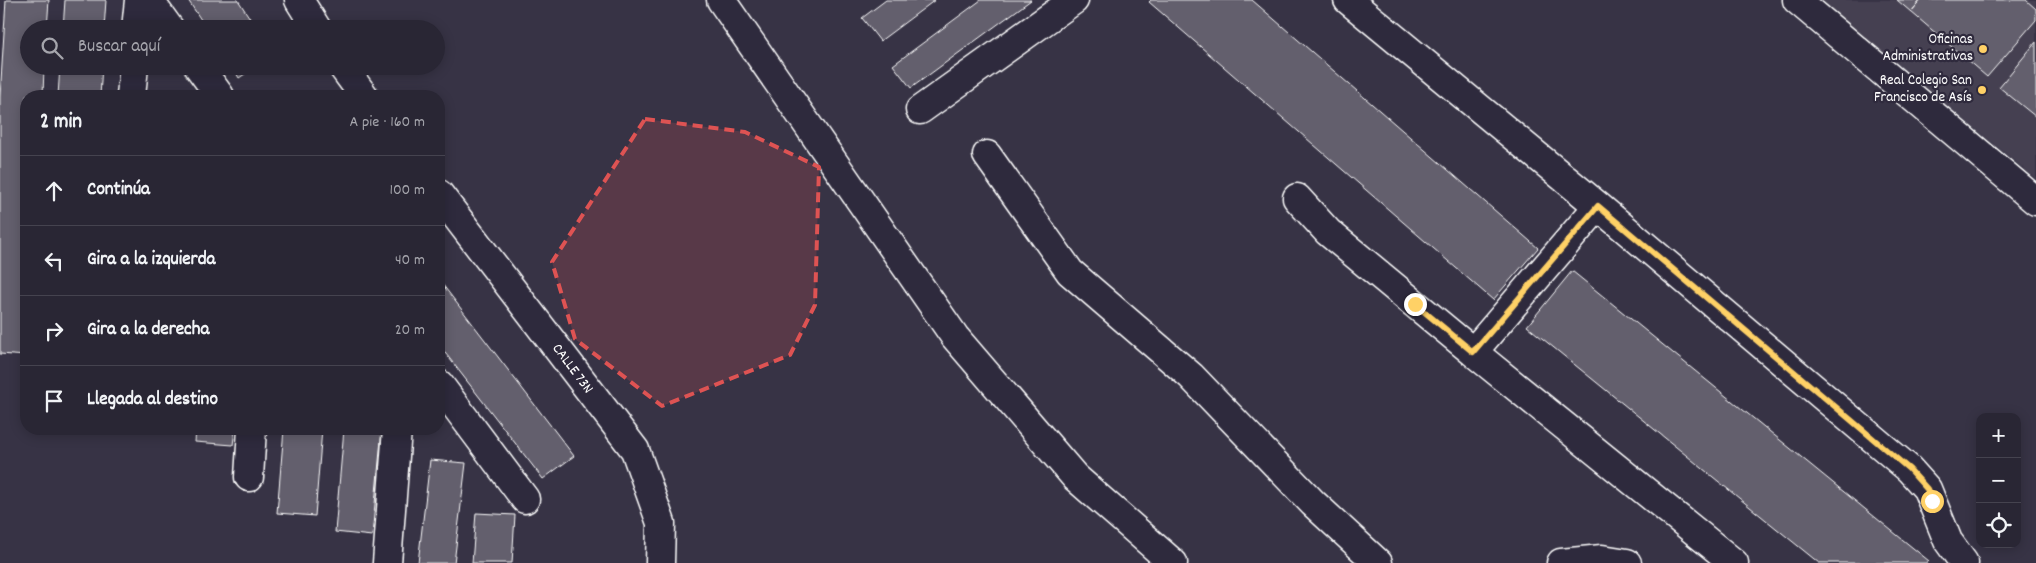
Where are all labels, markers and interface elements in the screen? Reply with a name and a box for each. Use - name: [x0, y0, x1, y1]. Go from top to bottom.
- search box: [20, 20, 445, 75]
- place label: Oficinas Administrativas: [1883, 29, 1973, 68]
- icon: search: [38, 34, 66, 62]
- text: Buscar aquí: [78, 34, 160, 61]
- marker: Oficinas Administrativas: [1977, 43, 1989, 55]
- place label: Real Colegio San Francisco de Asís: [1874, 70, 1972, 109]
- marker: Real Colegio San Francisco de Asís: [1976, 84, 1988, 96]
- text: 2 min: [40, 108, 82, 138]
- text: A pie · 160 m: [350, 111, 425, 134]
- icon: ahead: [40, 177, 68, 205]
- text: Continúa: [87, 177, 150, 204]
- text: 100 m: [389, 179, 425, 202]
- icon: left: [40, 247, 68, 275]
- text: Gira a la izquierda: [87, 247, 215, 274]
- text: 40 m: [395, 249, 425, 272]
- route end: [1404, 293, 1427, 316]
- icon: right: [40, 317, 68, 345]
- text: Gira a la derecha: [87, 317, 209, 344]
- text: 20 m: [395, 319, 425, 342]
- street label: CALLE 73N: [546, 339, 598, 399]
- icon: arrive: [40, 387, 68, 415]
- text: Llegada al destino: [87, 387, 218, 414]
- map controls: [1976, 413, 2021, 548]
- button: +: [1976, 413, 2021, 458]
- button: −: [1976, 458, 2021, 503]
- route start: [1921, 490, 1944, 513]
- button: locate: [1976, 503, 2021, 548]

